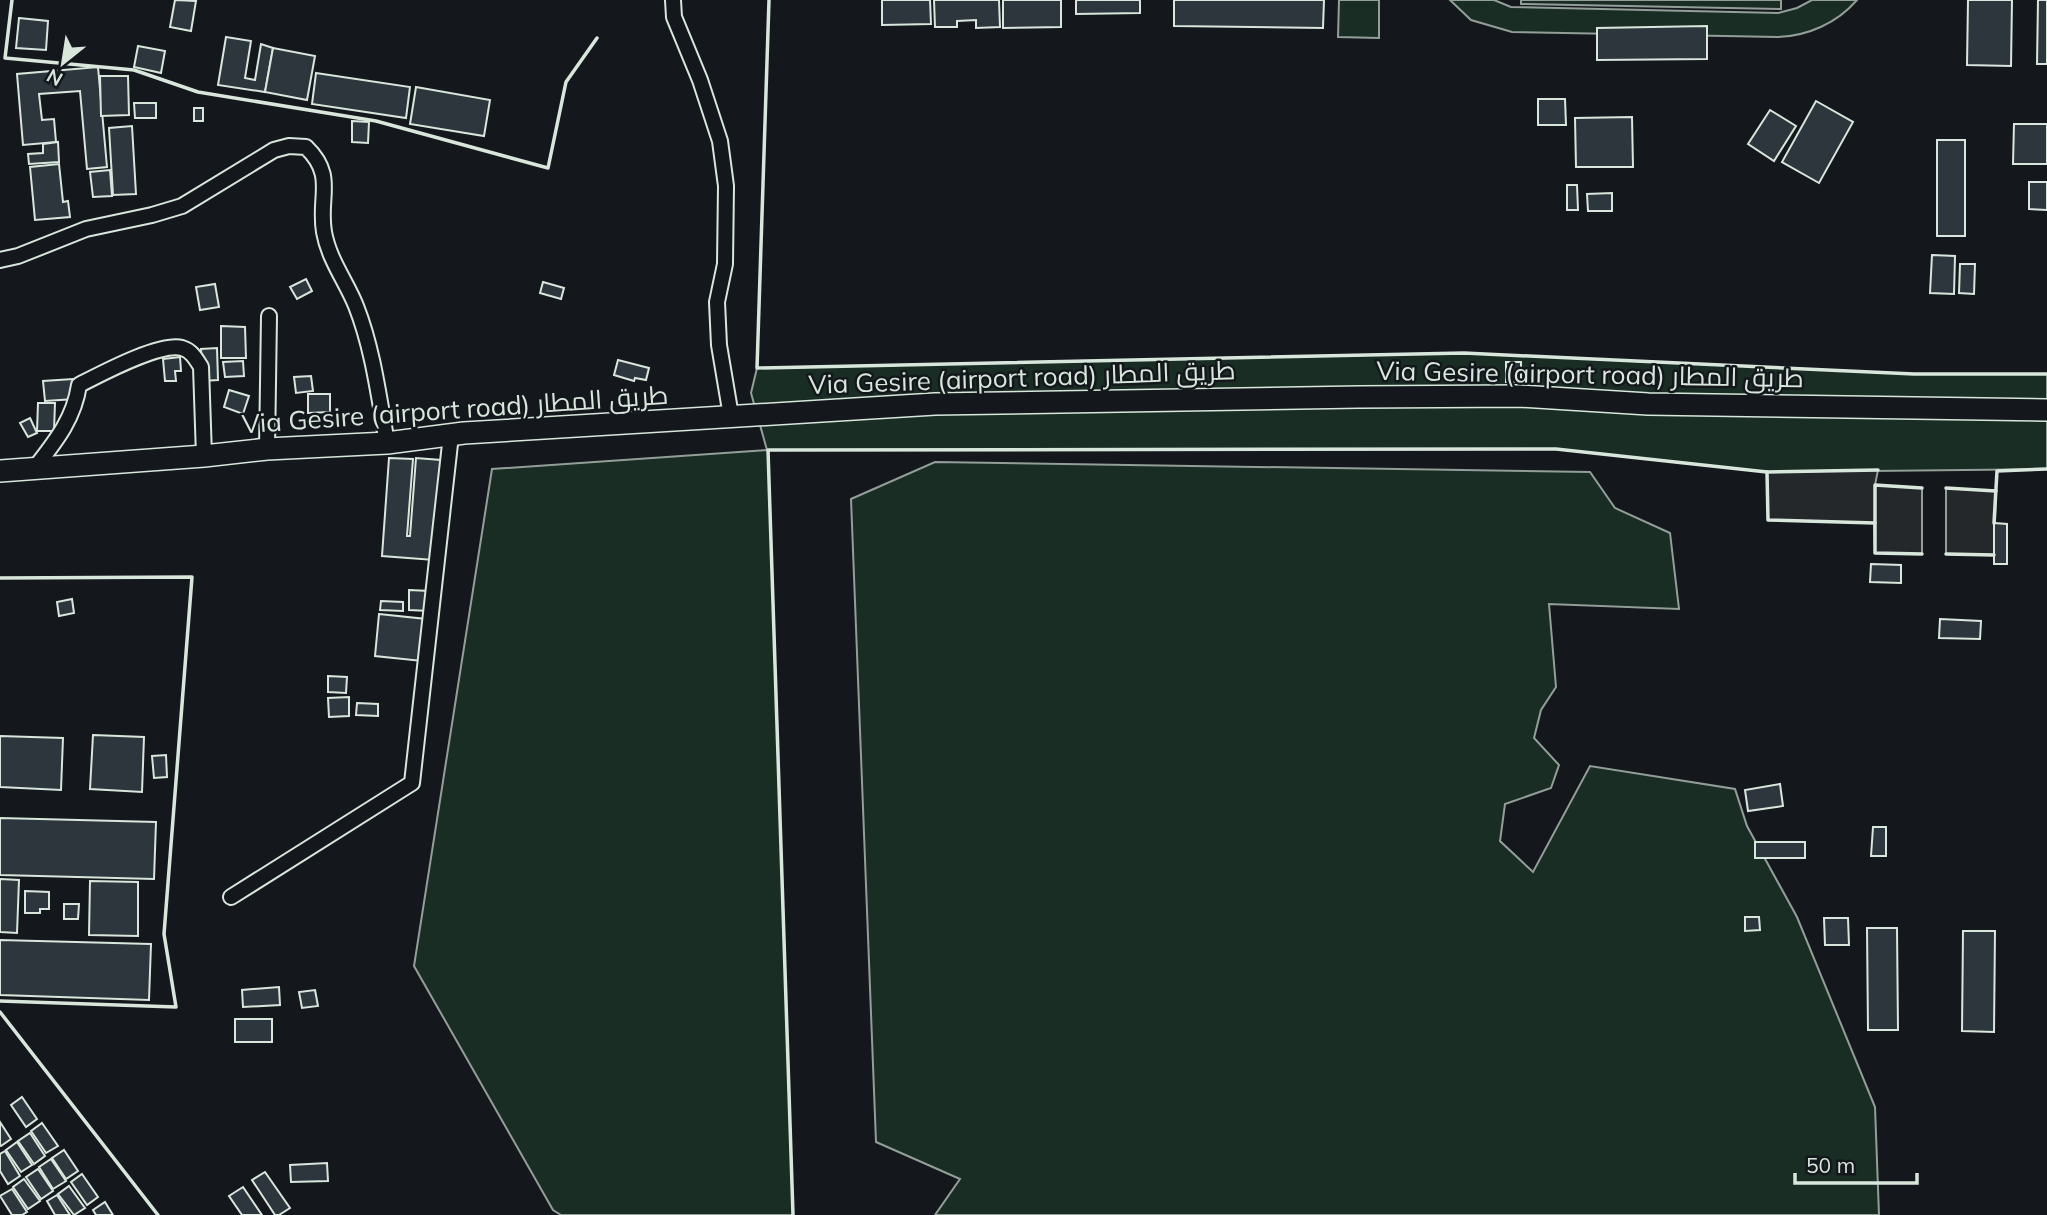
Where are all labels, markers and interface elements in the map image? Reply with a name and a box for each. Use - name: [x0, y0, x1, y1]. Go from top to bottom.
- north arrow: [28, 28, 98, 98]
- text: N: [42, 64, 67, 92]
- street label: Via Gesire (airport road) طريق المطار: [808, 353, 1236, 401]
- street label: Via Gesire (airport road) طريق المطار: [1376, 354, 1804, 394]
- street label: Via Gesire (airport road) طريق المطار: [241, 378, 669, 440]
- scale bar: [1795, 1142, 1918, 1186]
- text: 50 m: [1806, 1152, 1855, 1178]

